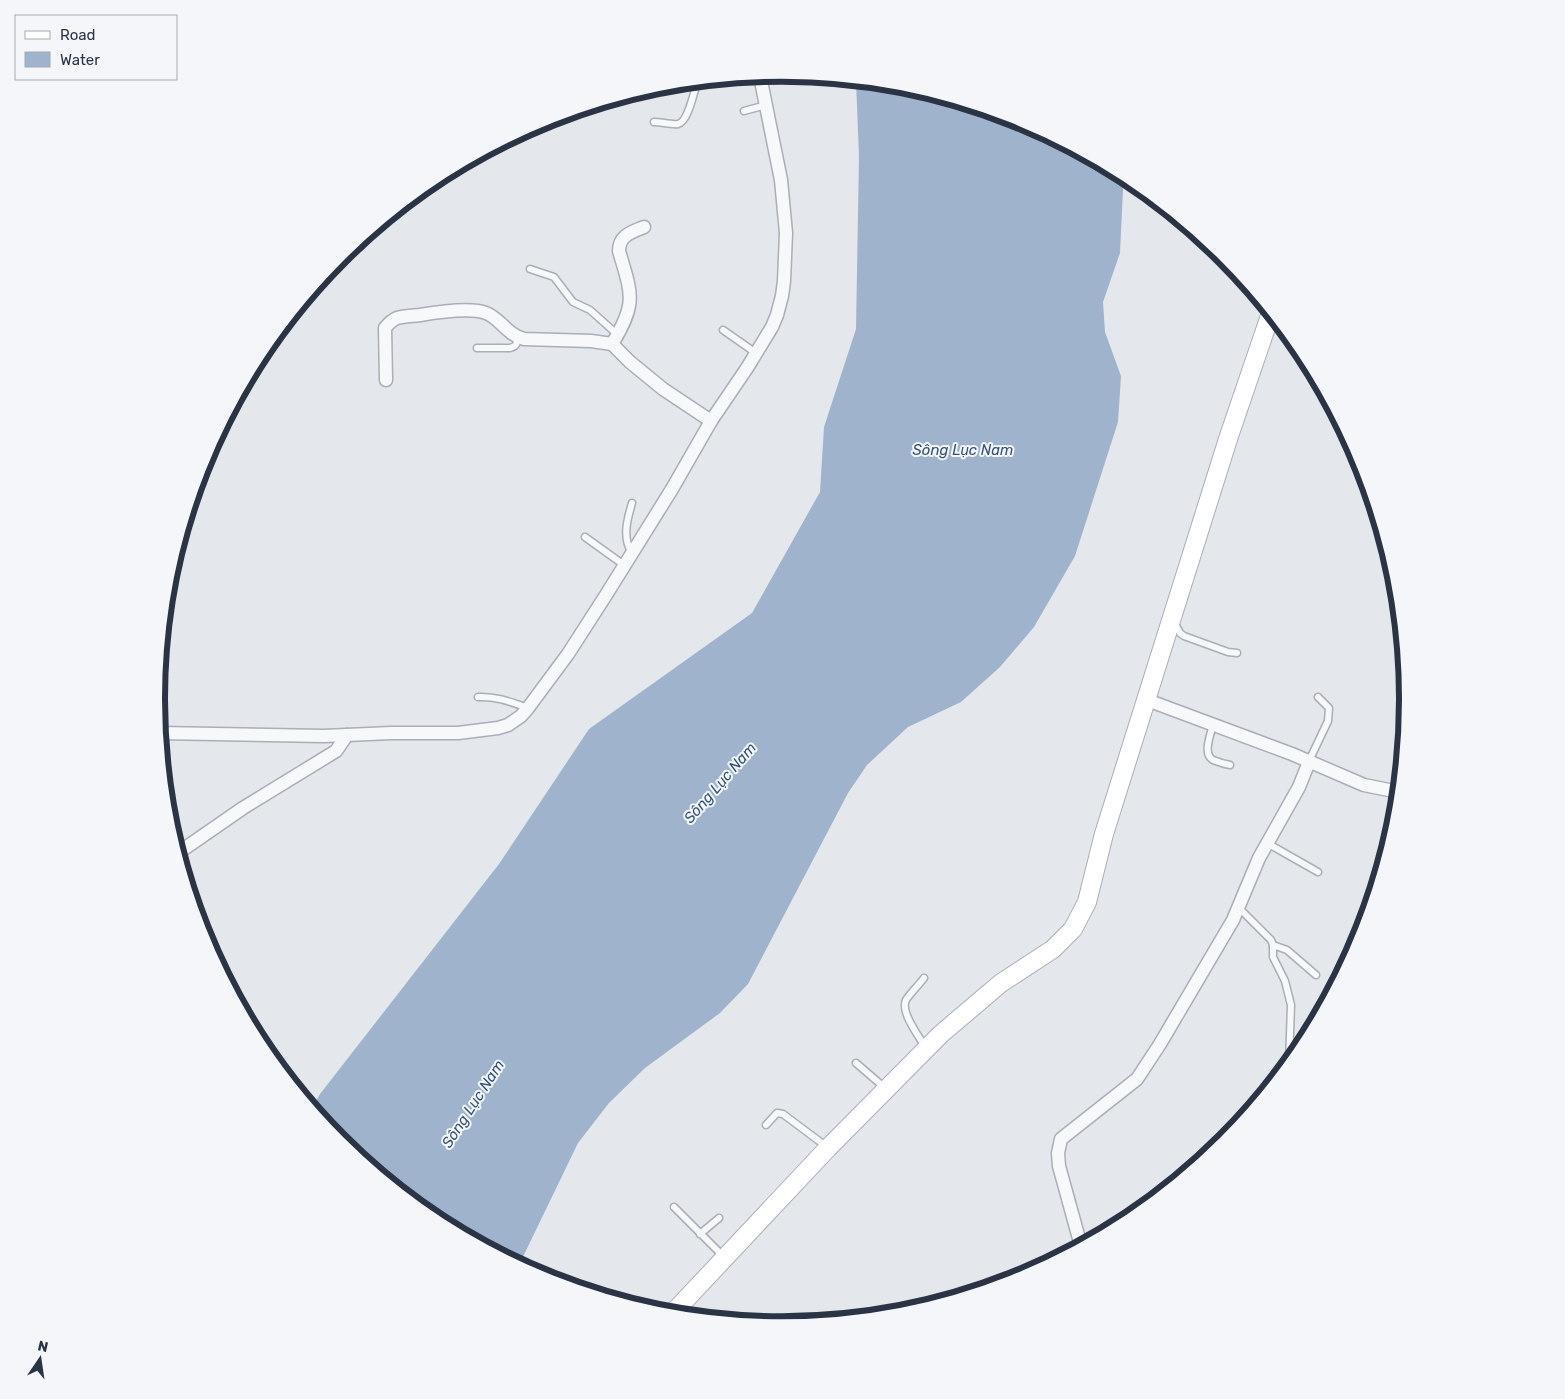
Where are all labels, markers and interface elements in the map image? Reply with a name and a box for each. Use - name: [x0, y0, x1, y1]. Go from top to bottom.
- legend: [15, 15, 178, 80]
- text: Road: [60, 26, 96, 44]
- text: Water: [60, 51, 100, 69]
- water label: Sông Lục Nam: [913, 441, 1013, 459]
- water label: Sông Lục Nam: [680, 739, 760, 827]
- water label: Sông Lục Nam: [438, 1057, 508, 1151]
- north arrow: [15, 1334, 65, 1384]
- text: N: [36, 1337, 50, 1356]

